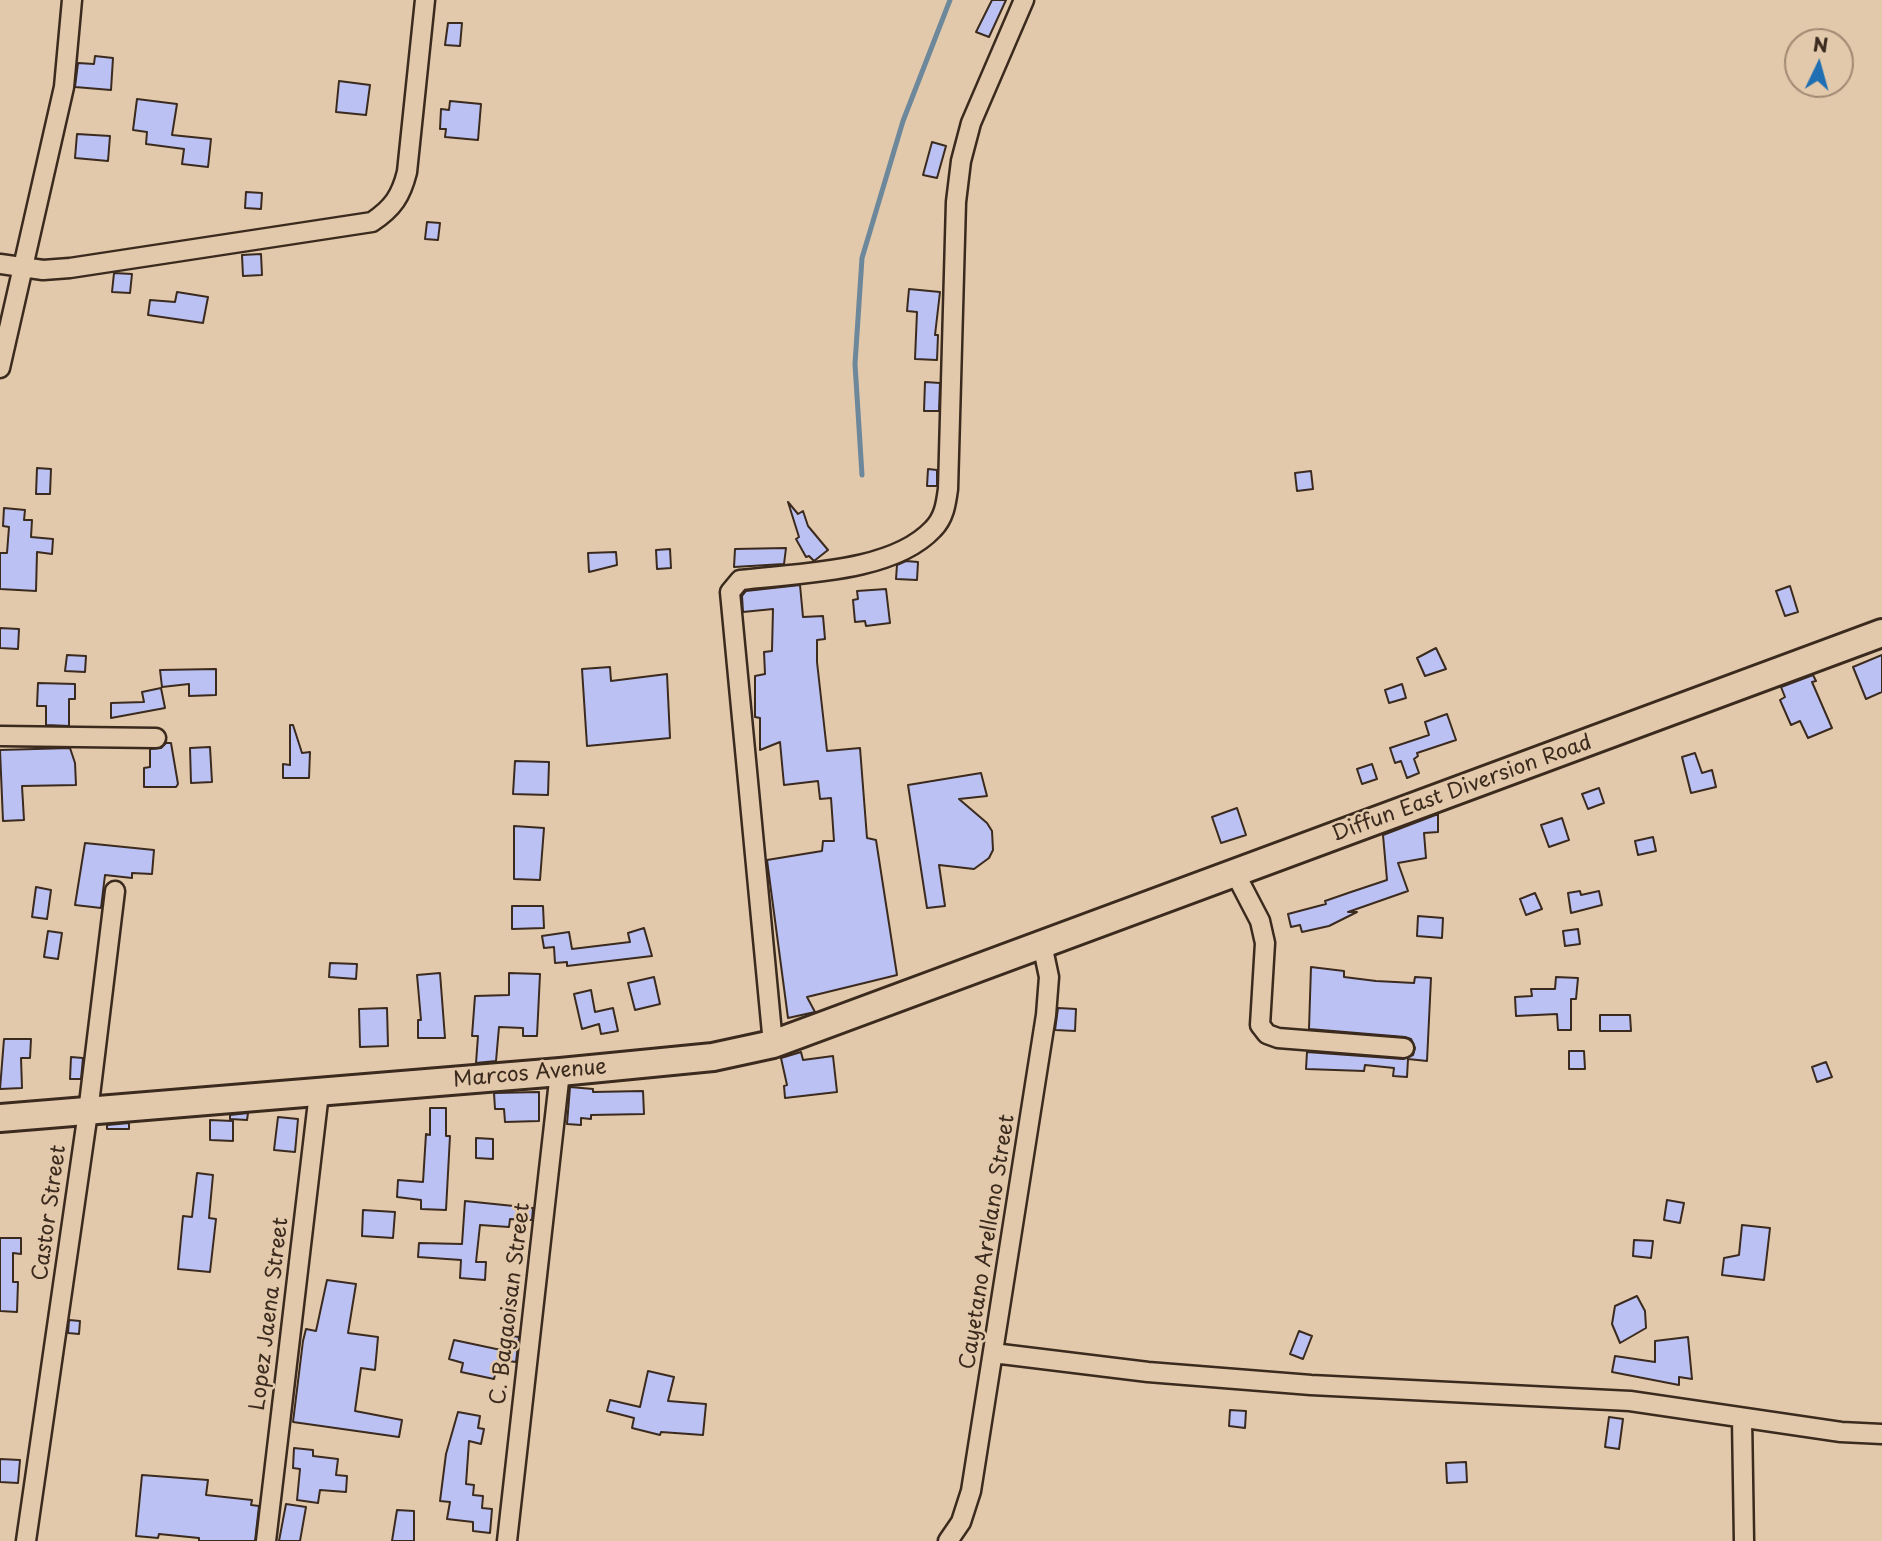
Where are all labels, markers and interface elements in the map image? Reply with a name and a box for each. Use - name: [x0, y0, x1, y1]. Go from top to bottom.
- north arrow: [1784, 28, 1854, 98]
- text: N: [1812, 29, 1829, 59]
- street label: Diffun East Diversion Road: [1329, 730, 1595, 848]
- street label: Marcos Avenue: [452, 1055, 608, 1093]
- street label: Cayetano Arellano Street: [955, 1113, 1021, 1371]
- street label: Castor Street: [28, 1144, 72, 1282]
- street label: C. Bagaoisan Street: [486, 1202, 536, 1406]
- street label: Lopez Jaena Street: [246, 1216, 294, 1412]

